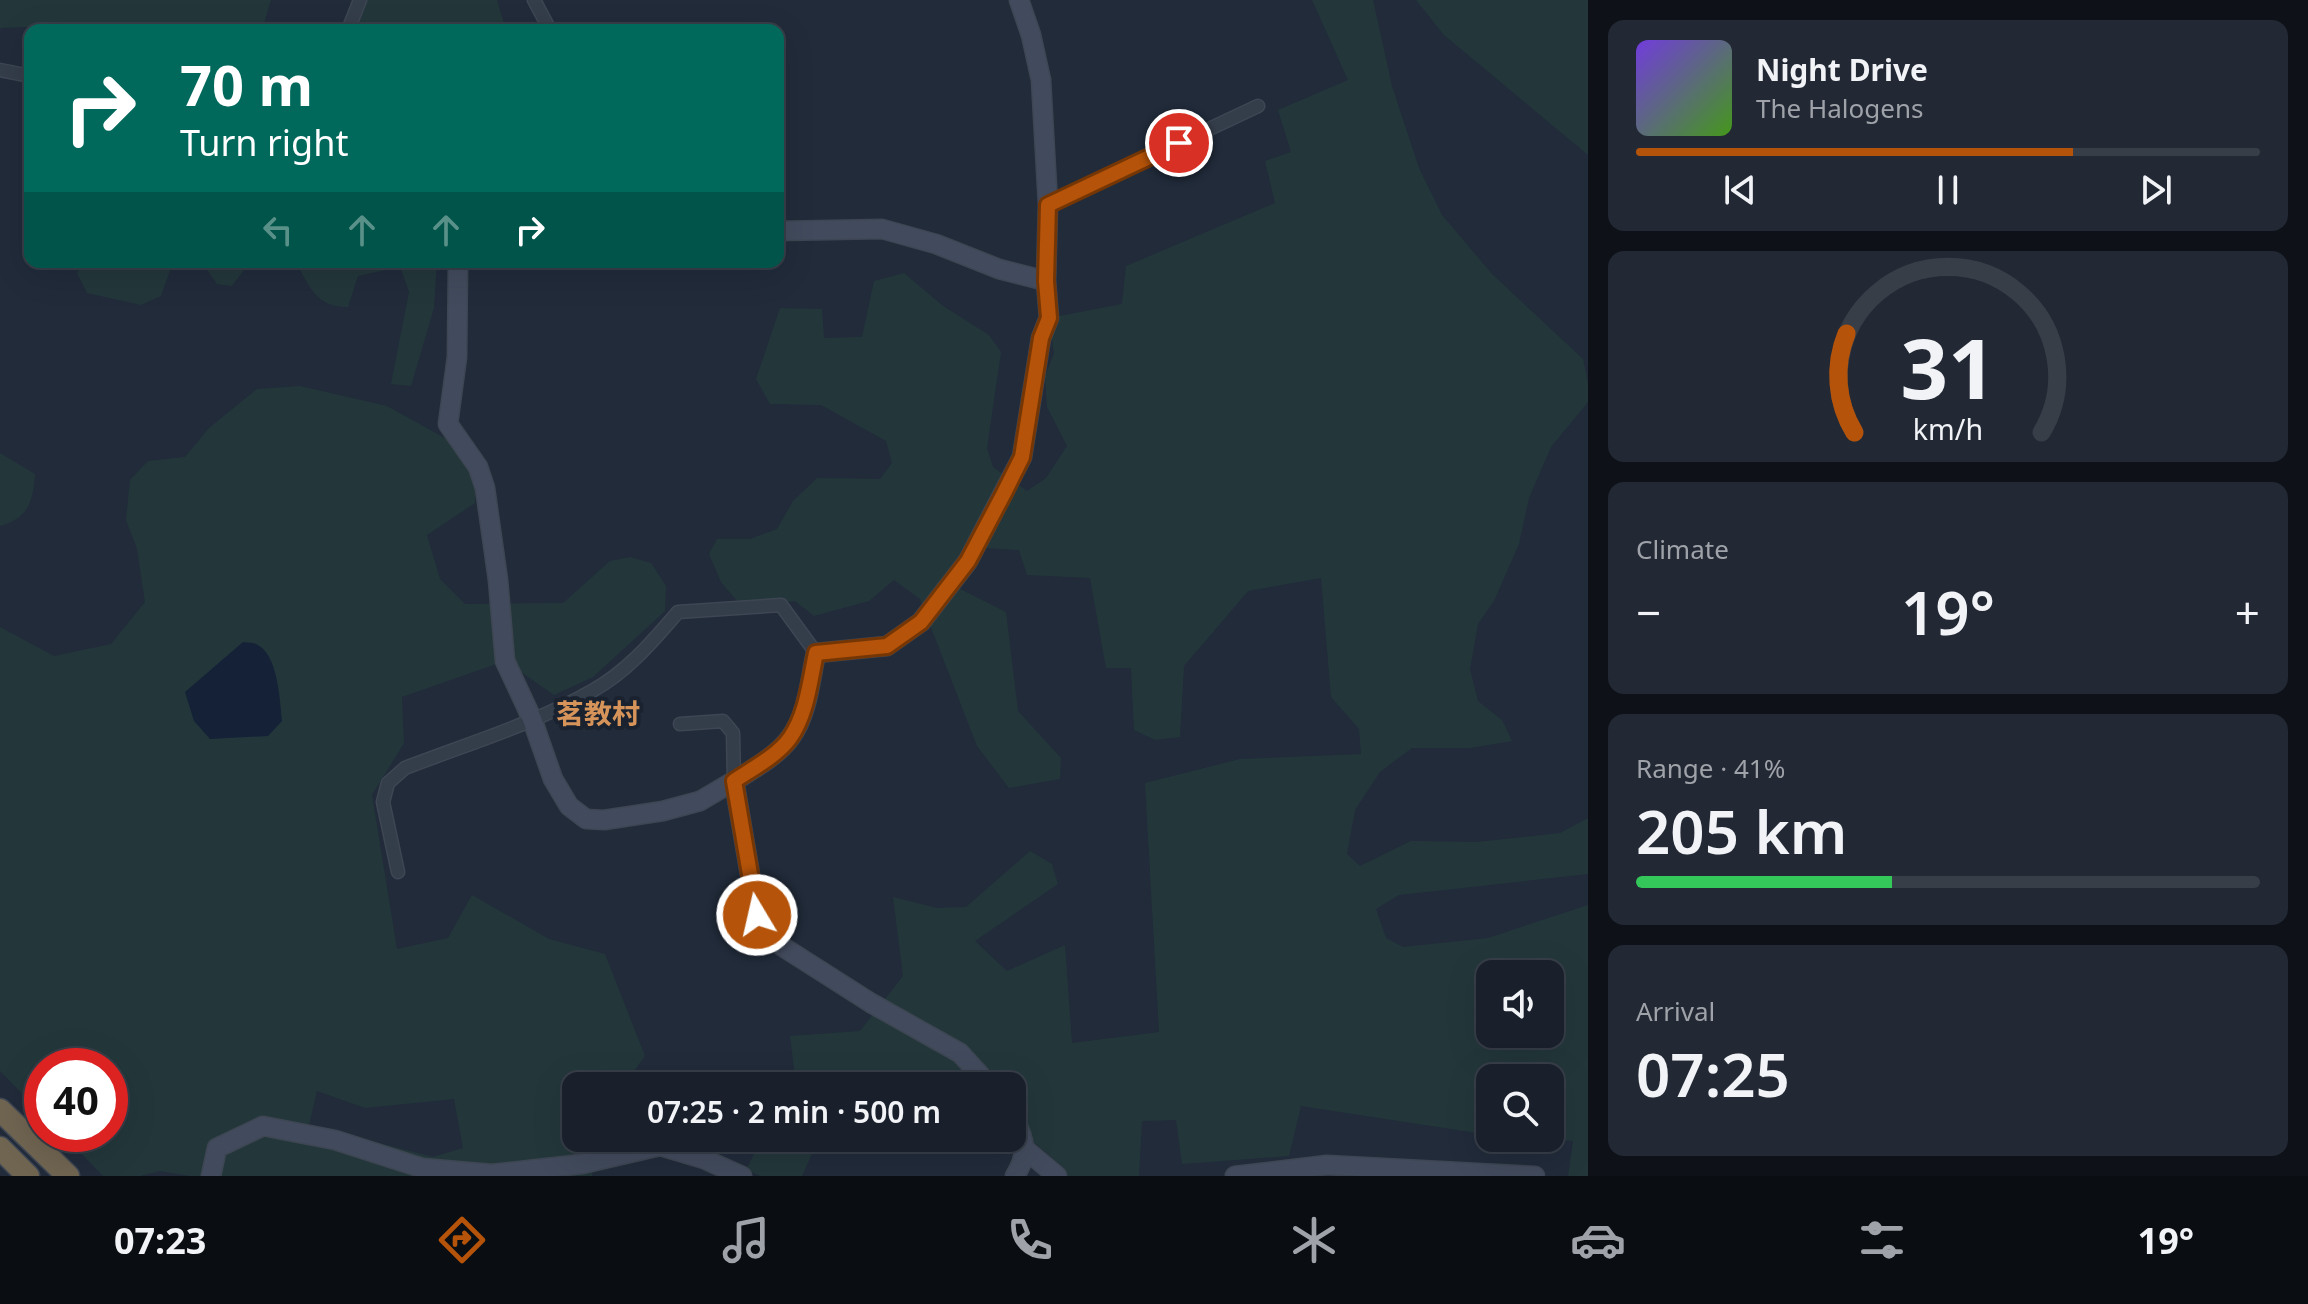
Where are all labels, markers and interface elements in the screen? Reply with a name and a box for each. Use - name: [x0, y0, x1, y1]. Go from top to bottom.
- text: 70 m: [180, 46, 313, 122]
- text: Night Drive: [1756, 49, 1928, 90]
- icon: right: [48, 56, 152, 160]
- text: The Halogens: [1756, 90, 1923, 126]
- pin: [1145, 109, 1213, 177]
- text: Turn right: [180, 118, 348, 167]
- icon: arrive: [1157, 121, 1201, 165]
- icon: previous: [1718, 168, 1762, 212]
- icon: pause: [1926, 168, 1970, 212]
- icon: next: [2134, 168, 2178, 212]
- icon: left: [256, 208, 300, 252]
- icon: ahead: [340, 208, 384, 252]
- icon: ahead: [424, 208, 468, 252]
- icon: right: [508, 208, 552, 252]
- text: 31: [1900, 309, 1996, 422]
- text: km/h: [1913, 409, 1983, 448]
- text: Climate: [1636, 531, 1729, 567]
- text: 19°: [1901, 571, 1995, 653]
- text: −: [1636, 582, 1661, 642]
- text: +: [2235, 582, 2260, 642]
- district label: 茗教村: [556, 694, 640, 732]
- text: Range · 41%: [1636, 750, 1785, 786]
- text: 205 km: [1636, 790, 1847, 872]
- position arrow: [715, 873, 799, 957]
- map controls: [1476, 960, 1564, 1152]
- button: sound: [1476, 960, 1564, 1048]
- text: Arrival: [1636, 993, 1715, 1029]
- text: 07:25: [1636, 1033, 1790, 1115]
- speed limit sign: 40: [24, 1048, 128, 1152]
- button: search: [1476, 1064, 1564, 1152]
- text: 07:25 · 2 min · 500 m: [647, 1091, 941, 1132]
- icon: directions: [434, 1212, 490, 1268]
- icon: music: [718, 1212, 774, 1268]
- icon: phone: [1002, 1212, 1058, 1268]
- icon: climate: [1286, 1212, 1342, 1268]
- icon: car: [1570, 1212, 1626, 1268]
- icon: filters: [1854, 1212, 1910, 1268]
- text: 07:23: [114, 1216, 206, 1265]
- text: 19°: [2138, 1216, 2194, 1265]

